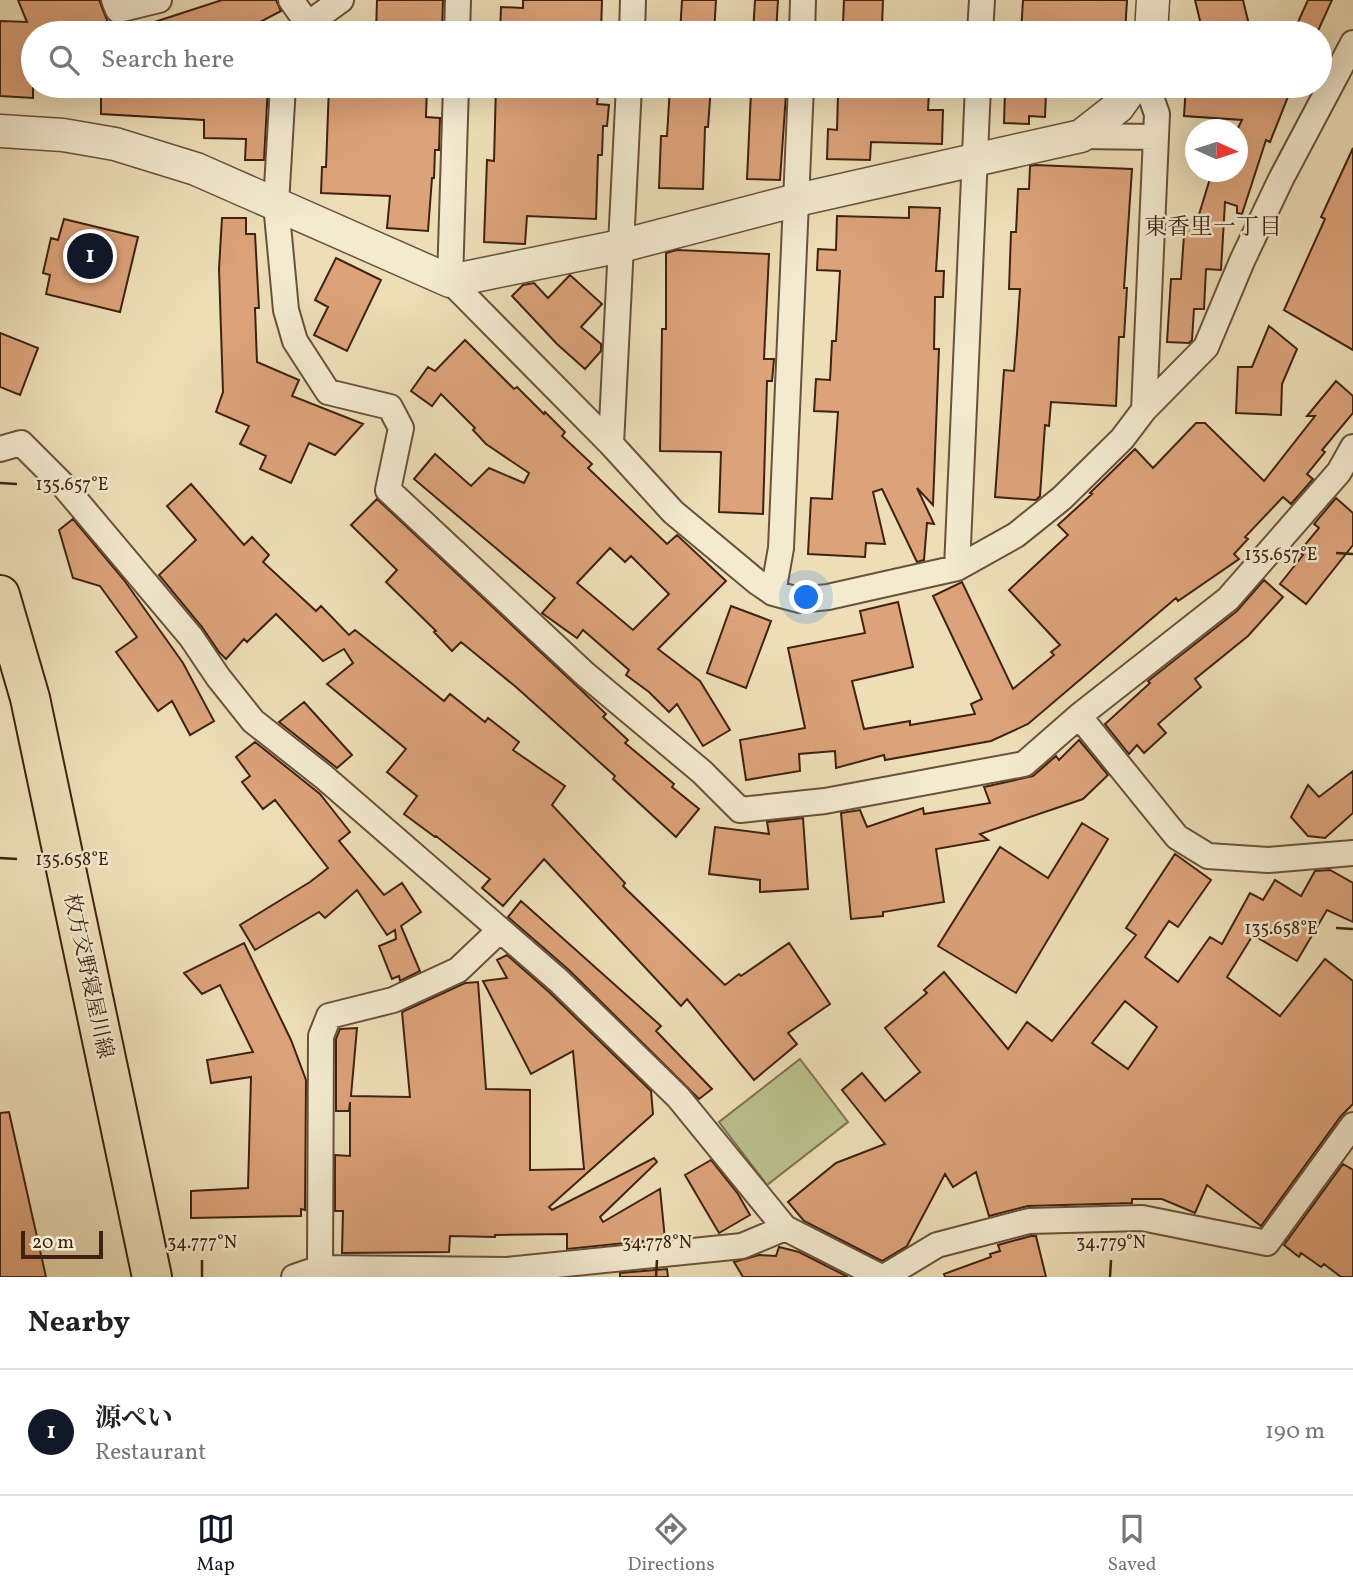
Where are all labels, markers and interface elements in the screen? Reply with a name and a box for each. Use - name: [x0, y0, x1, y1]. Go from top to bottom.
- search box: [21, 21, 1332, 98]
- icon: search: [45, 41, 83, 79]
- text: Search here: [101, 42, 234, 78]
- north arrow: [1185, 119, 1248, 182]
- district label: 東香里一丁目: [1144, 212, 1282, 244]
- pin: 1: [67, 230, 113, 282]
- text: 135.657°E: [35, 473, 109, 498]
- text: 135.657°E: [1244, 543, 1318, 568]
- your location: [789, 580, 823, 614]
- text: 135.658°E: [35, 848, 109, 873]
- street label: 枚方交野寝屋川線: [56, 891, 119, 1061]
- text: 135.658°E: [1244, 917, 1318, 942]
- scale bar: [21, 1228, 103, 1260]
- text: 20 m: [32, 1230, 74, 1256]
- text: 34.777°N: [167, 1231, 237, 1256]
- text: 34.778°N: [622, 1231, 692, 1256]
- text: 34.779°N: [1076, 1231, 1146, 1256]
- text: Nearby: [28, 1302, 130, 1344]
- text: 源ぺい: [95, 1401, 173, 1437]
- text: 1: [46, 1416, 56, 1448]
- text: 190 m: [1265, 1416, 1325, 1448]
- text: Restaurant: [95, 1437, 206, 1469]
- tab: Map: [196, 1510, 235, 1578]
- tab: Directions: [628, 1510, 715, 1578]
- tab: Saved: [1108, 1510, 1156, 1578]

